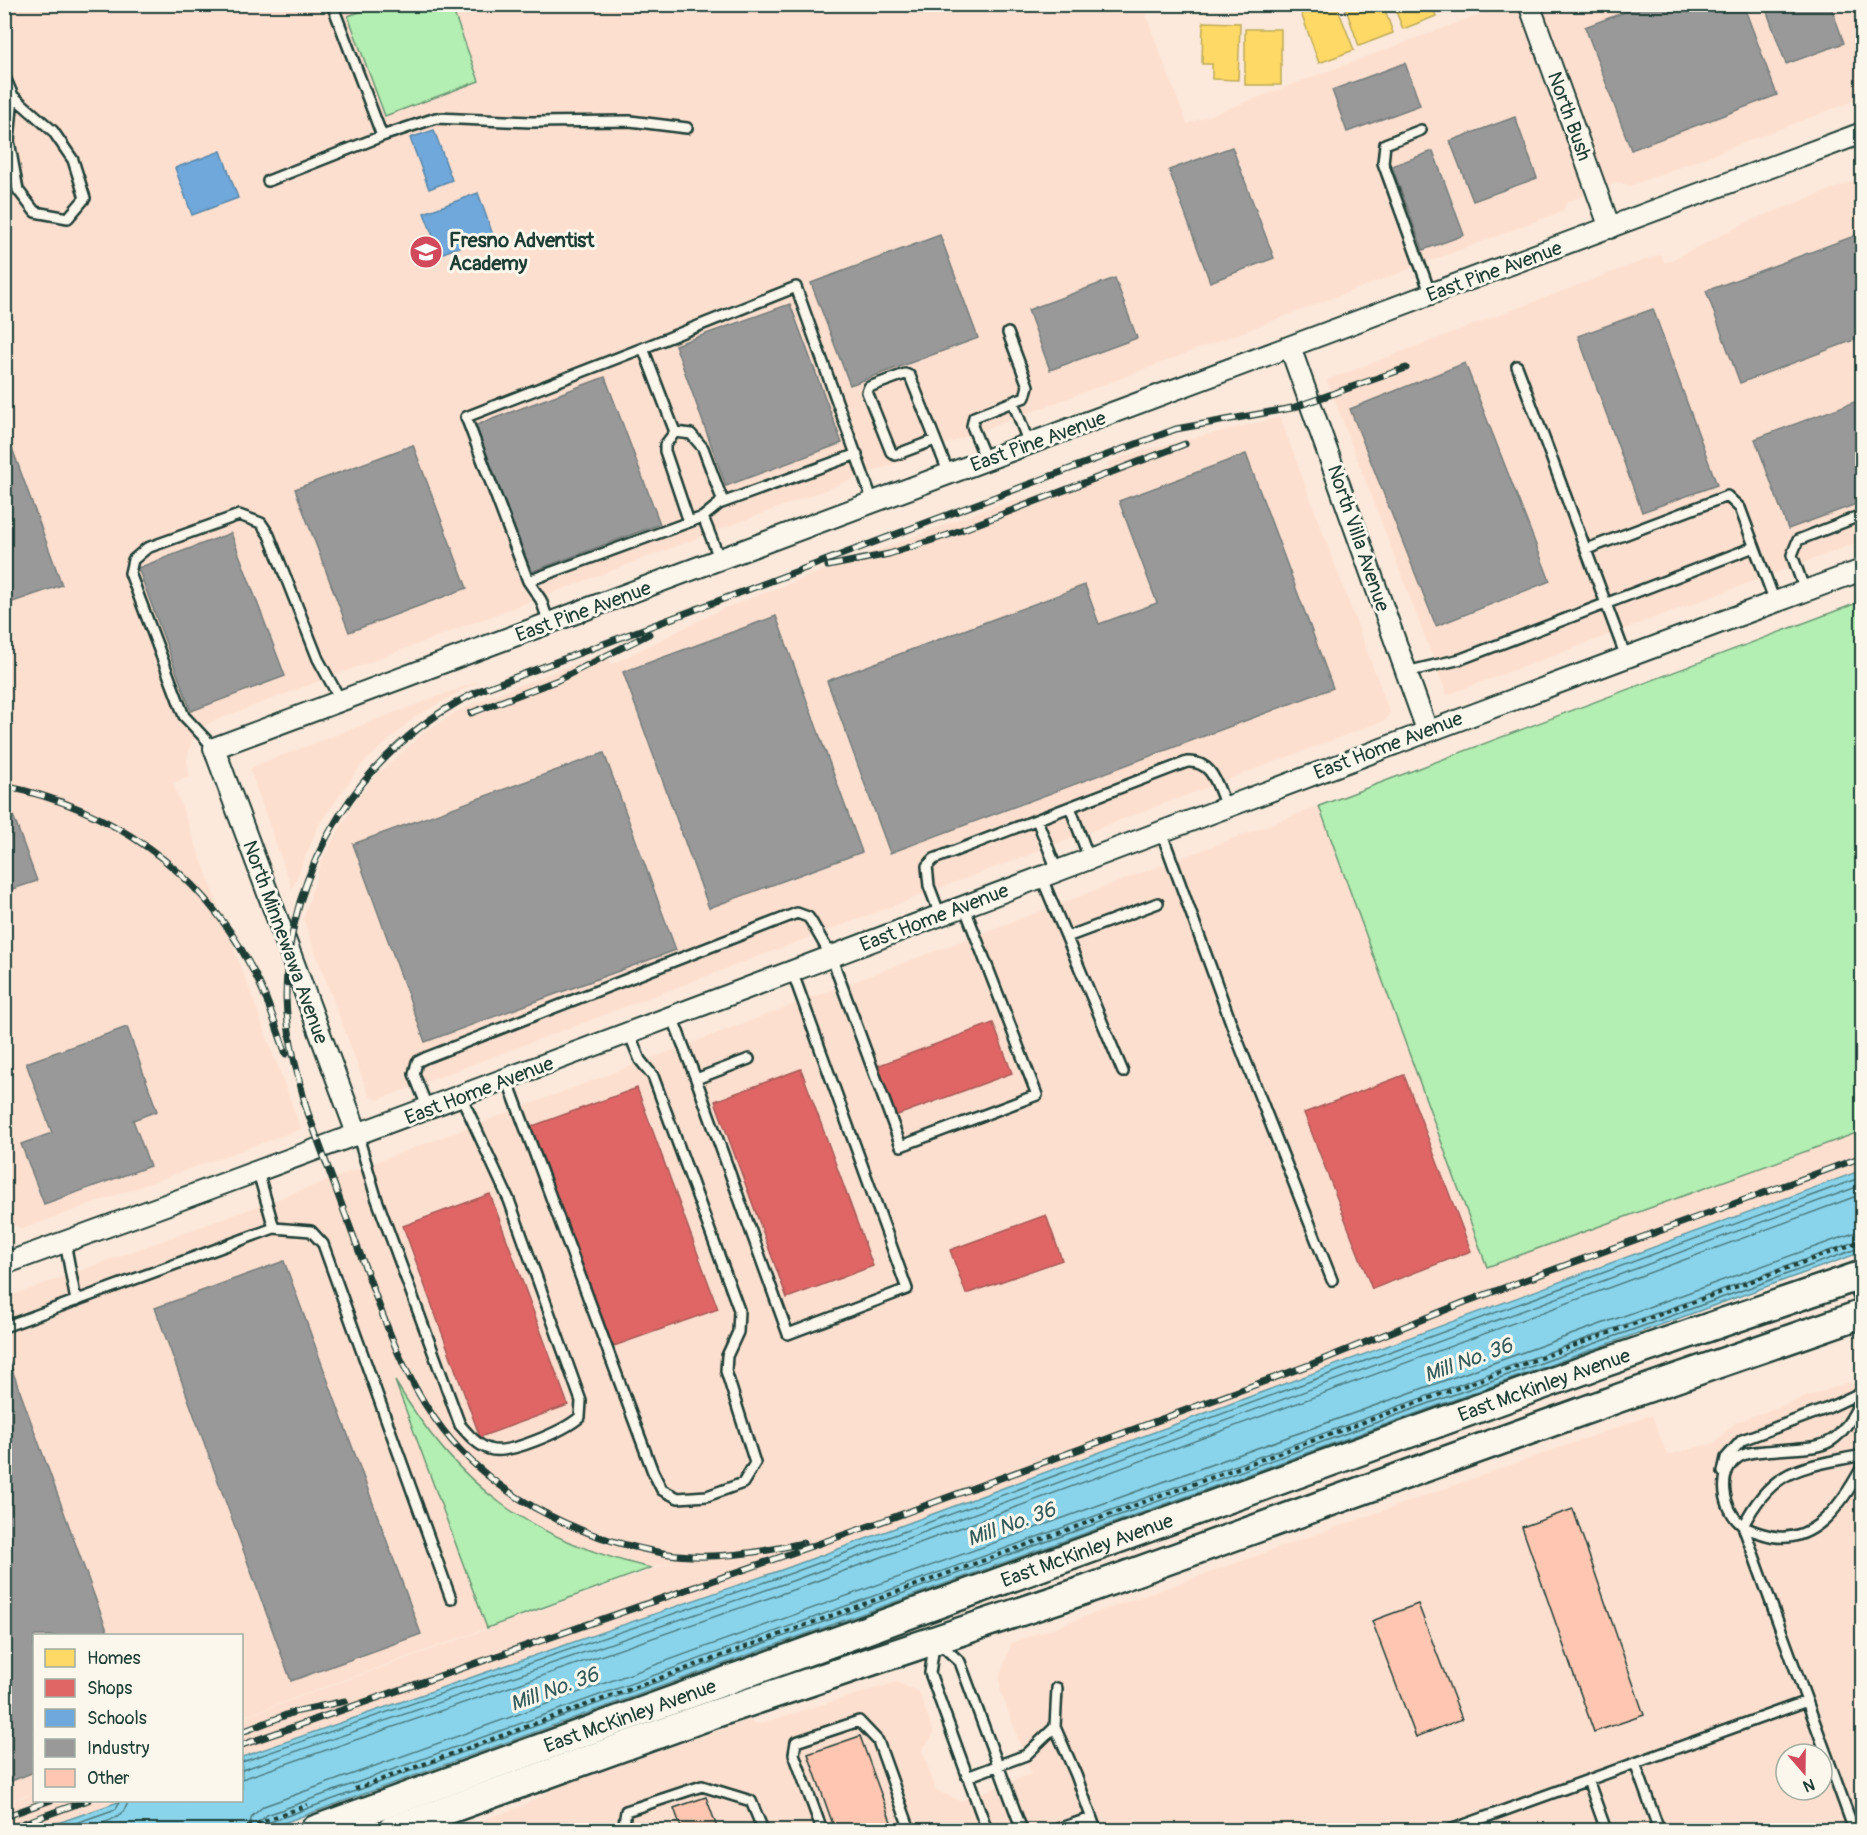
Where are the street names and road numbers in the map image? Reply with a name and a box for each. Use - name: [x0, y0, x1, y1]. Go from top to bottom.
- street label: North Bush: [1542, 68, 1597, 164]
- street label: East Pine Avenue: [1423, 235, 1565, 308]
- street label: East Pine Avenue: [967, 405, 1109, 478]
- street label: North Villa Avenue: [1322, 462, 1395, 615]
- street label: East Pine Avenue: [512, 575, 654, 648]
- street label: East Home Avenue: [1310, 706, 1466, 785]
- street label: North Minnewawa Avenue: [237, 837, 334, 1048]
- street label: East Home Avenue: [856, 878, 1012, 957]
- street label: East Home Avenue: [401, 1051, 557, 1130]
- street label: East McKinley Avenue: [1454, 1343, 1634, 1428]
- street label: East McKinley Avenue: [997, 1508, 1177, 1593]
- street label: East McKinley Avenue: [541, 1673, 720, 1759]

